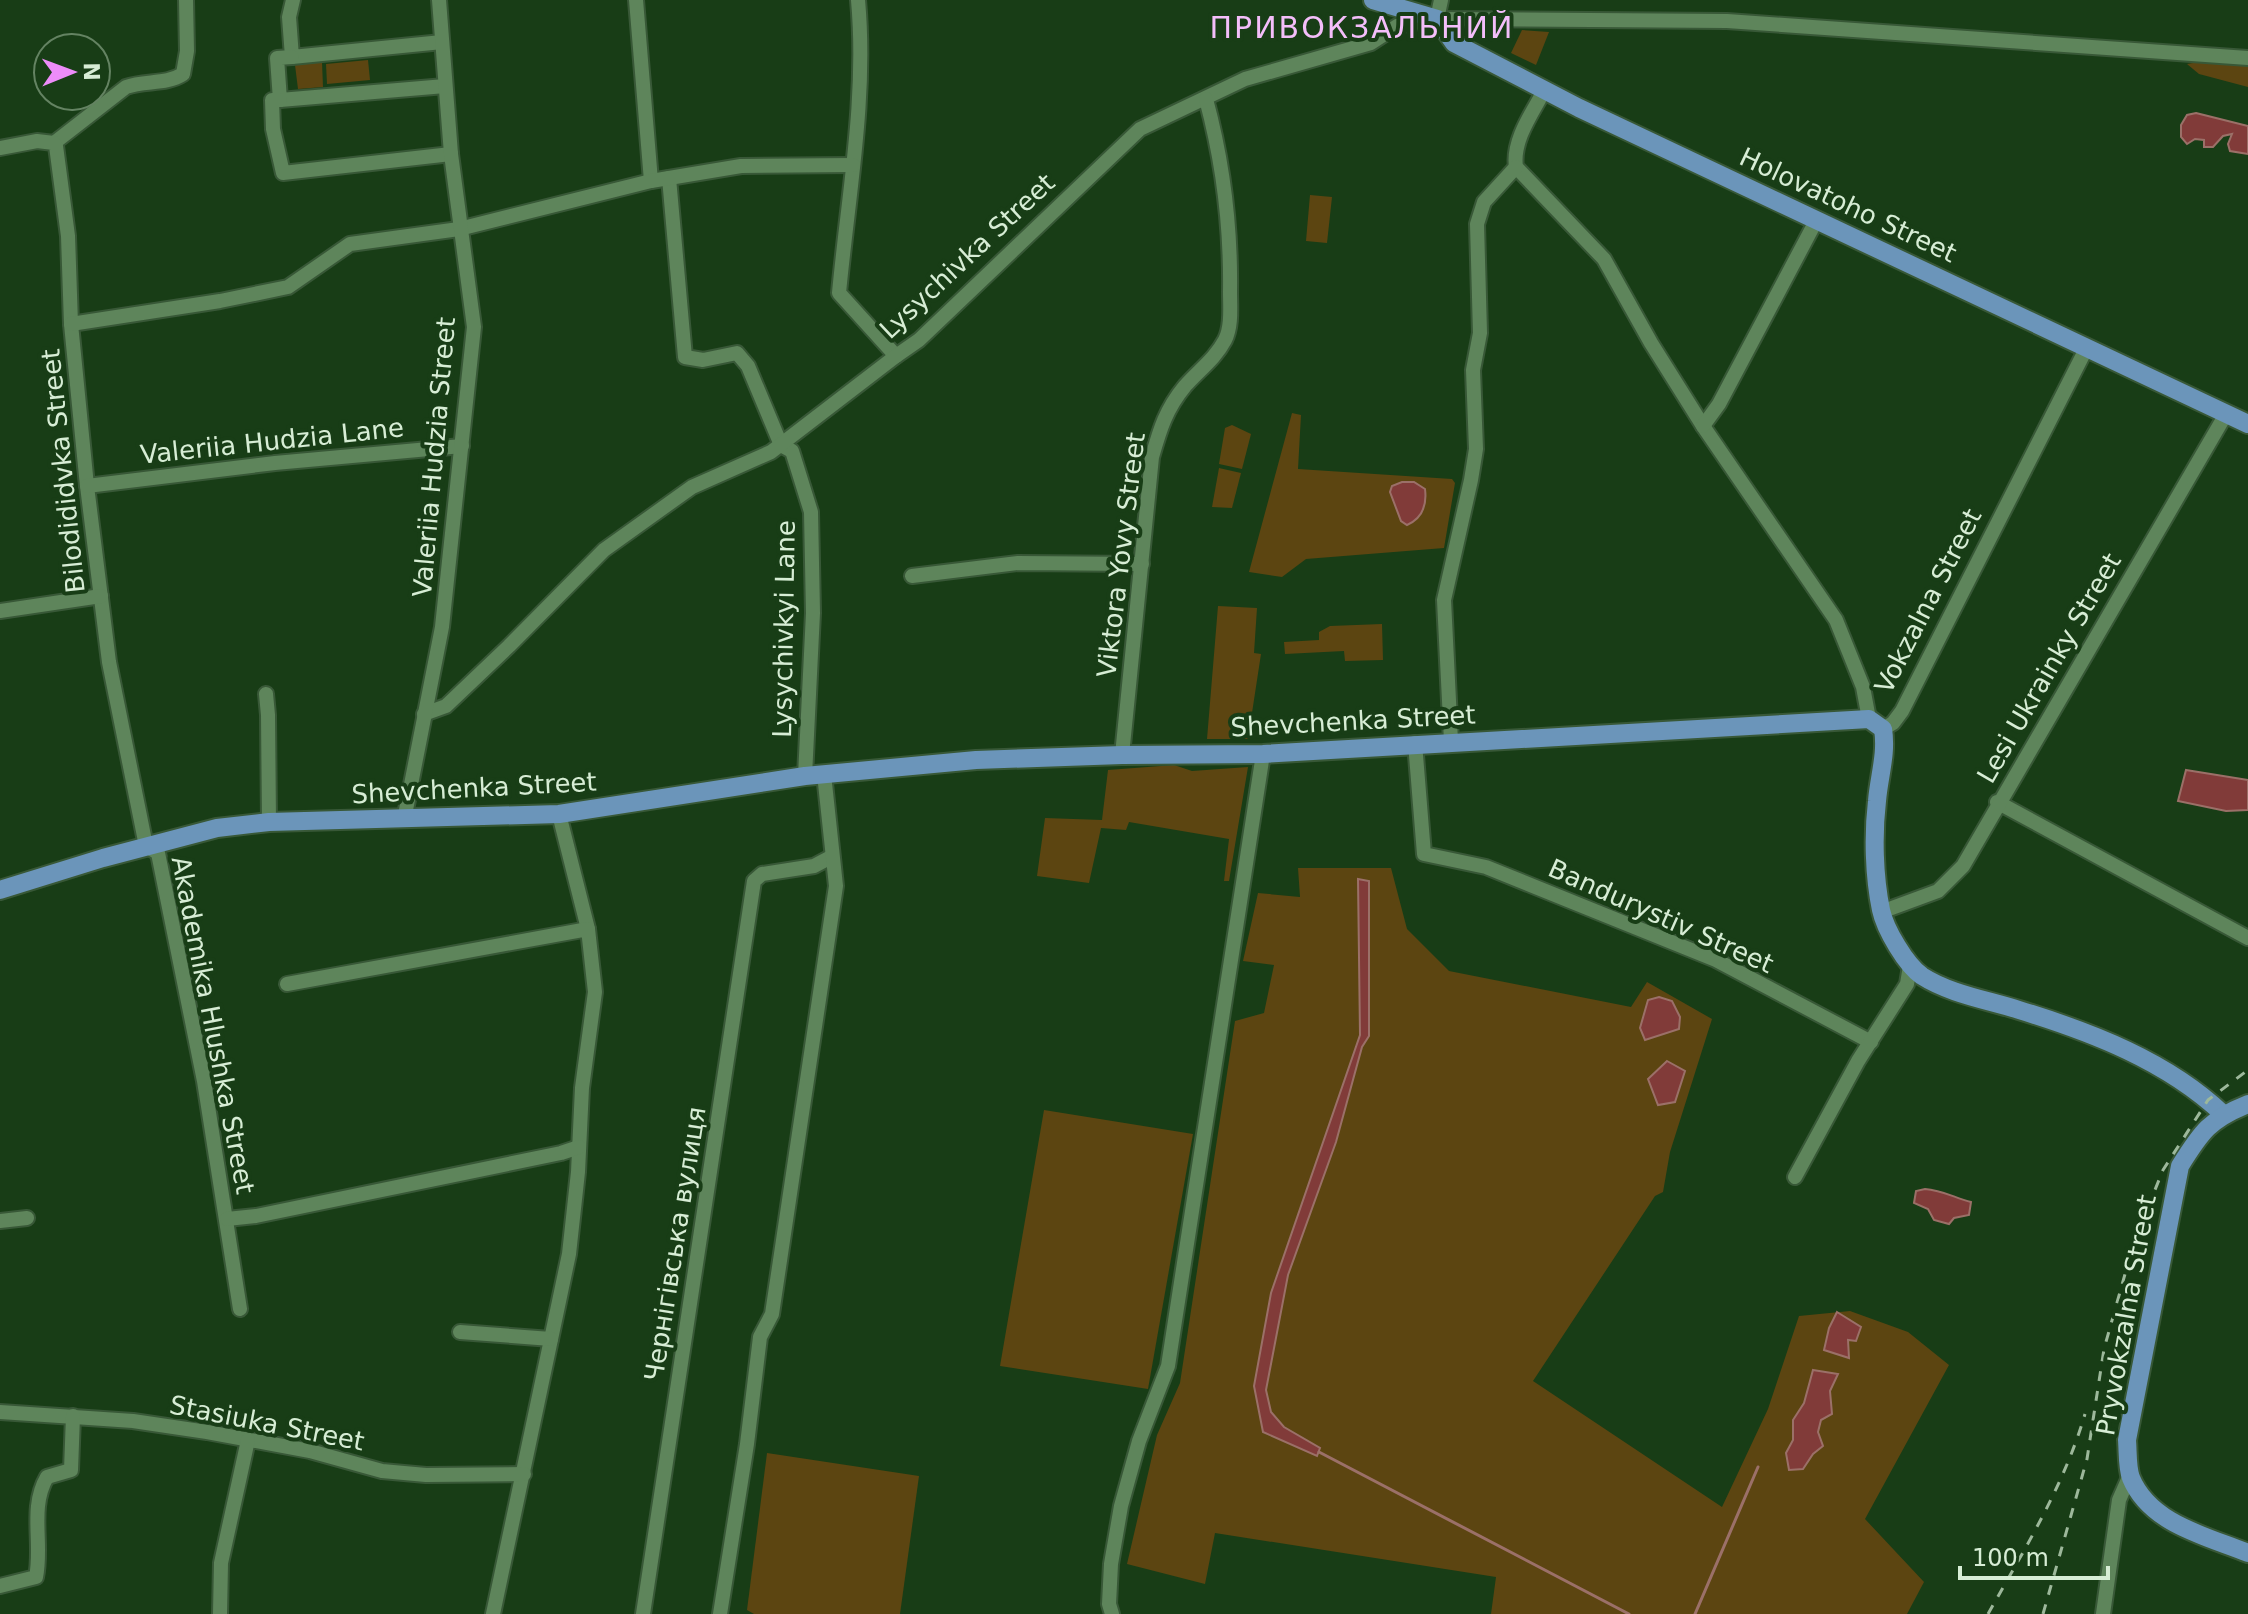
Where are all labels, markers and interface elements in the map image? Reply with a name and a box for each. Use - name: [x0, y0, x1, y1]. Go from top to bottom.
- district label: ПРИВОКЗАЛЬНИЙ: [1210, 10, 1514, 45]
- north arrow: [32, 32, 112, 112]
- text: N: [79, 62, 104, 81]
- street label: Holovatoho Street: [1735, 142, 1961, 268]
- street label: Lysychivka Street: [874, 167, 1060, 345]
- street label: Valeriia Hudzia Street: [407, 316, 461, 598]
- street label: Bilodididvka Street: [35, 347, 91, 595]
- street label: Valeriia Hudzia Lane: [139, 412, 405, 470]
- street label: Viktora Yovy Street: [1091, 431, 1151, 679]
- street label: Vokzalna Street: [1869, 504, 1987, 698]
- street label: Lysychivkyi Lane: [767, 520, 801, 738]
- street label: Lesi Ukrainky Street: [1971, 548, 2127, 788]
- street label: Shevchenka Street: [1230, 700, 1476, 742]
- street label: Shevchenka Street: [351, 767, 597, 809]
- street label: Bandurystiv Street: [1544, 853, 1778, 979]
- street label: Akademika Hlushka Street: [166, 854, 260, 1196]
- street label: Чернігівська вулиця: [638, 1104, 712, 1384]
- street label: Pryvokzalna Street: [2090, 1192, 2162, 1438]
- street label: Stasiuka Street: [167, 1389, 367, 1457]
- scale bar: [1960, 1530, 2108, 1580]
- text: 100 m: [1972, 1544, 2049, 1572]

